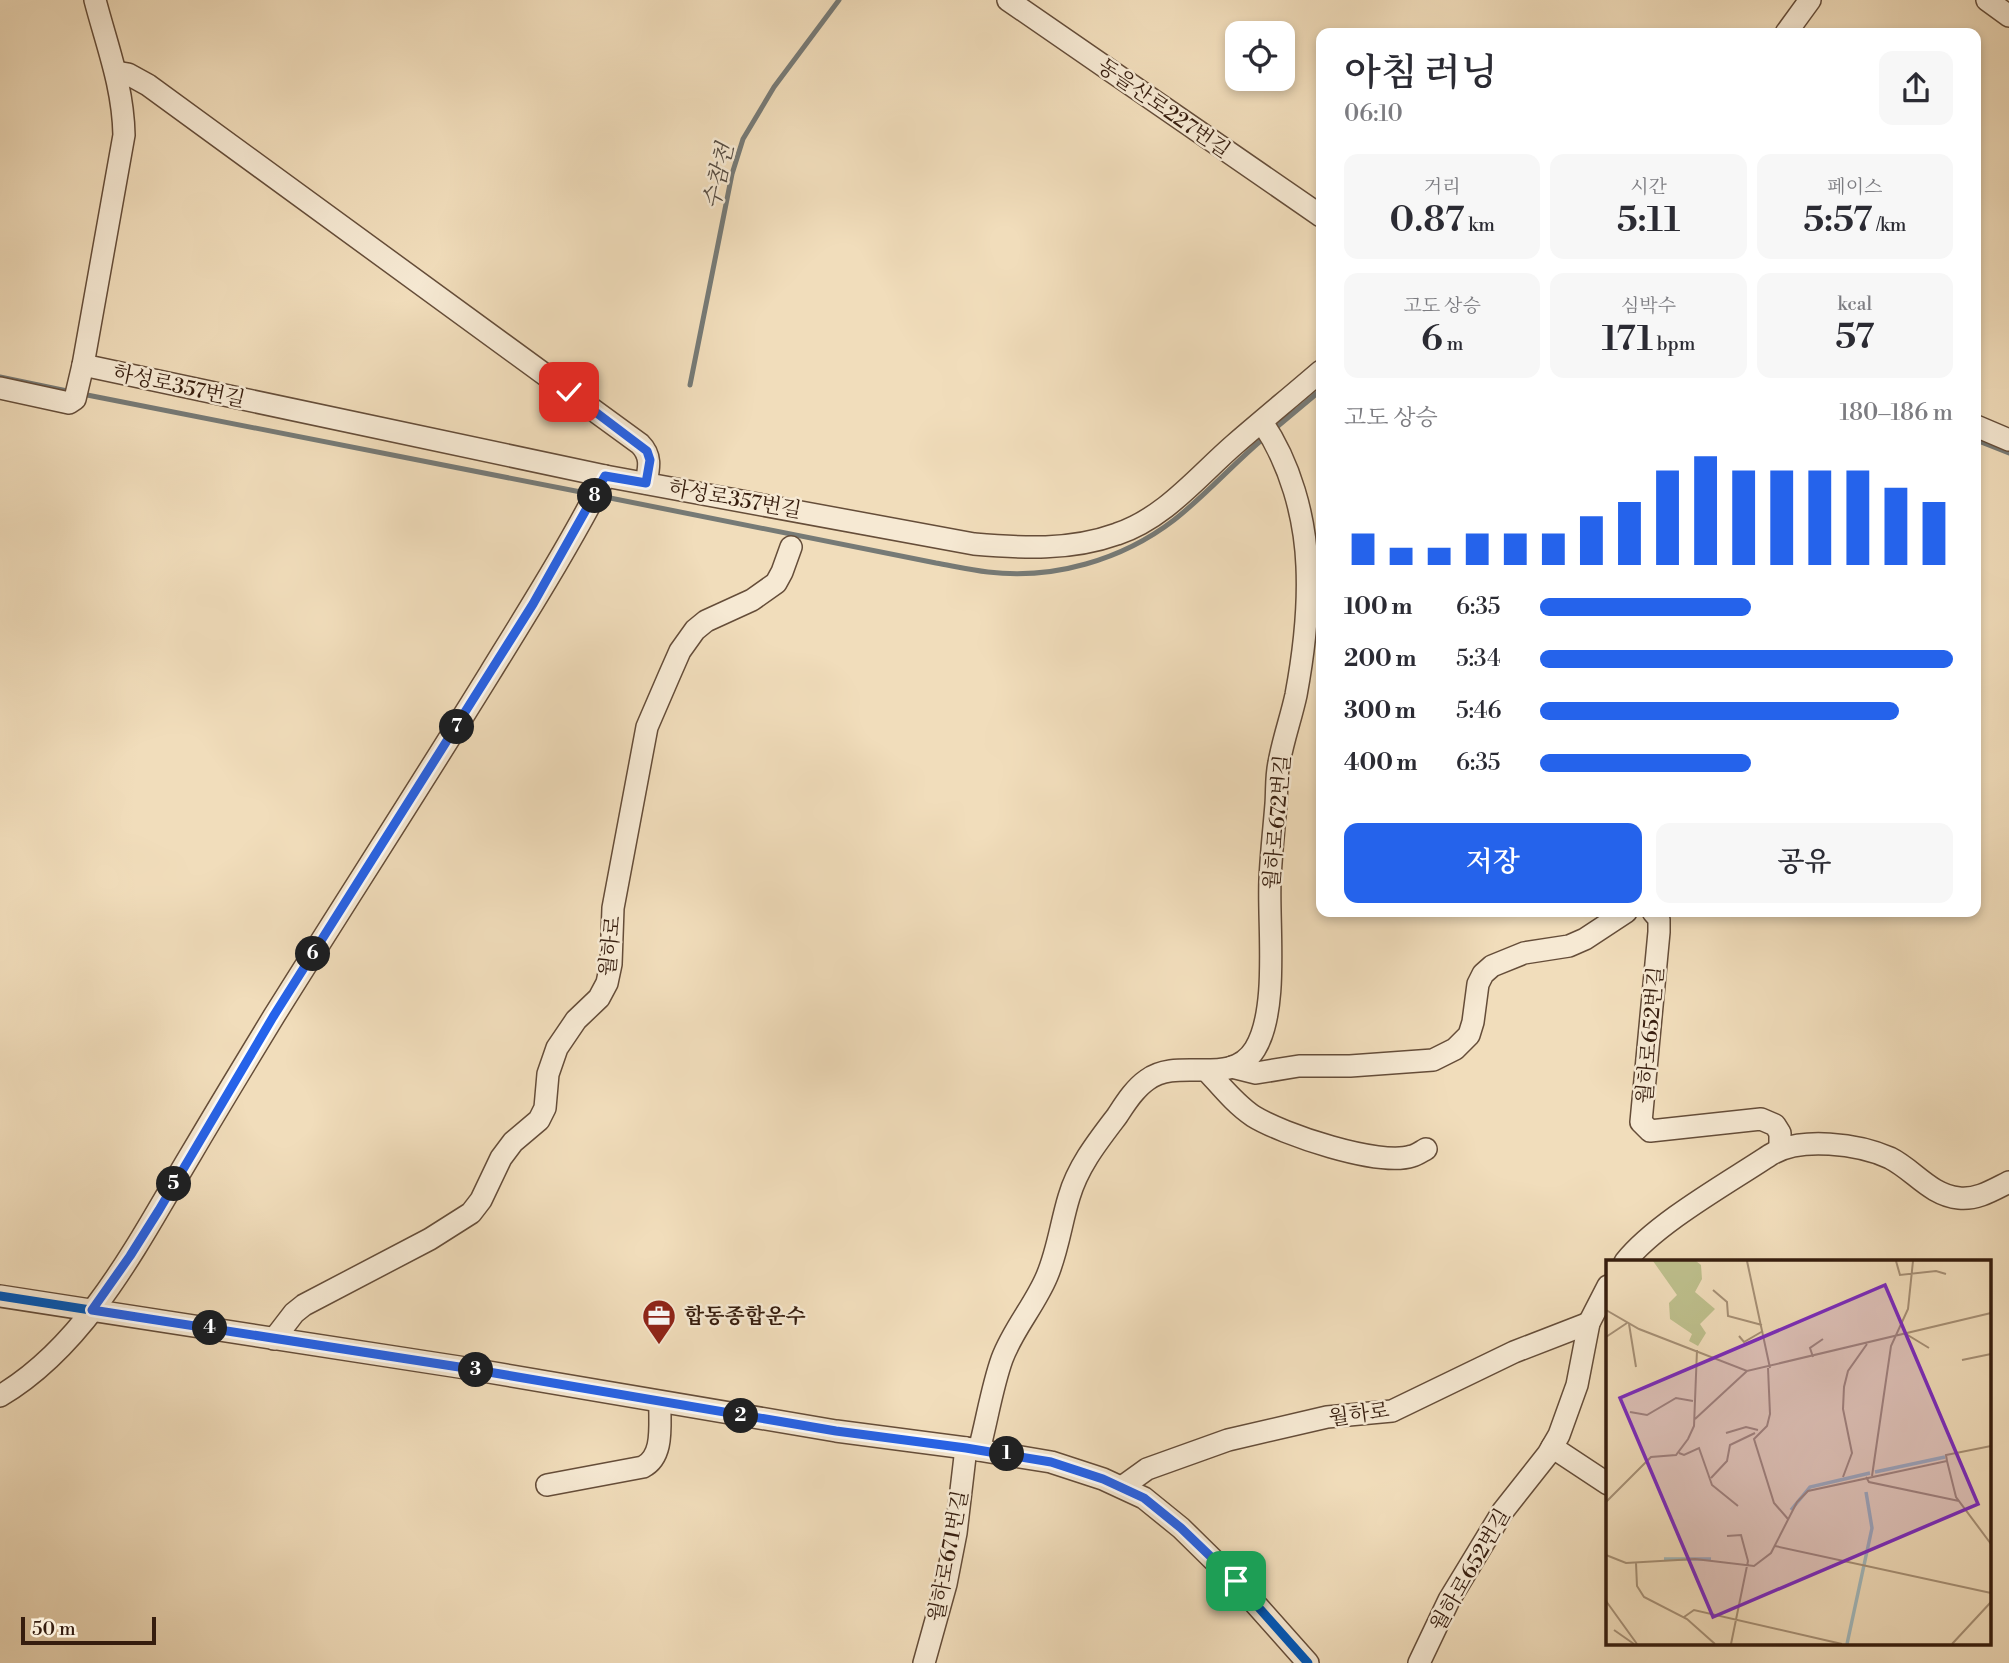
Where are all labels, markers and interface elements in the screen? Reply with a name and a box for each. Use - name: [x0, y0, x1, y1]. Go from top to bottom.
- map controls: [1225, 21, 1295, 91]
- button: locate: [1225, 21, 1295, 91]
- text: 아침 러닝: [1344, 50, 1497, 97]
- button: share: [1879, 51, 1953, 125]
- street label: 동을산로227번길: [1092, 53, 1235, 164]
- text: 06:10: [1344, 100, 1403, 128]
- water label: 수참천: [698, 139, 741, 212]
- text: 거리: [1424, 175, 1461, 199]
- text: 시간: [1630, 175, 1667, 199]
- text: 페이스: [1827, 175, 1882, 199]
- text: 0.87: [1390, 199, 1464, 242]
- text: 5:11: [1617, 199, 1680, 242]
- text: 5:57: [1803, 199, 1872, 242]
- text: km: [1464, 213, 1495, 237]
- text: /km: [1872, 213, 1907, 237]
- text: kcal: [1838, 292, 1872, 316]
- text: 고도 상승: [1403, 294, 1481, 318]
- text: 심박수: [1621, 294, 1676, 318]
- text: 57: [1835, 316, 1875, 359]
- text: 6: [1421, 318, 1443, 361]
- text: 171: [1602, 318, 1653, 361]
- text: m: [1443, 332, 1463, 356]
- text: bpm: [1653, 332, 1695, 356]
- street label: 하성로357번길: [110, 360, 247, 414]
- pin: [539, 362, 599, 422]
- icon: check: [550, 373, 588, 411]
- text: 180–186 m: [1839, 399, 1953, 427]
- text: 고도 상승: [1344, 404, 1438, 432]
- street label: 하성로357번길: [666, 476, 803, 524]
- pin: 8: [578, 478, 612, 514]
- text: 8: [588, 483, 601, 507]
- text: 100 m: [1344, 593, 1412, 621]
- text: 6:35: [1456, 593, 1501, 621]
- text: 200 m: [1344, 645, 1416, 673]
- text: 5:34: [1456, 645, 1501, 673]
- text: 300 m: [1344, 697, 1416, 725]
- text: 5:46: [1456, 697, 1502, 725]
- pin: 7: [440, 710, 475, 744]
- text: 7: [451, 714, 462, 738]
- text: 400 m: [1344, 749, 1417, 777]
- text: 6:35: [1456, 749, 1501, 777]
- street label: 월하로672번길: [1259, 754, 1297, 891]
- button: 저장: [1344, 823, 1642, 903]
- button: 공유: [1656, 823, 1953, 903]
- street label: 월하로: [595, 914, 627, 978]
- pin: 6: [296, 936, 330, 972]
- text: 6: [307, 941, 318, 965]
- street label: 월하로652번길: [1632, 965, 1670, 1105]
- pin: 5: [156, 1166, 192, 1202]
- text: 5: [168, 1171, 179, 1195]
- inset map: [1606, 1260, 1992, 1646]
- office icon: 합동종합운수: [640, 1297, 678, 1346]
- place label: 합동종합운수: [684, 1304, 806, 1330]
- pin: 4: [192, 1310, 228, 1346]
- text: 4: [203, 1315, 216, 1339]
- pin: 3: [458, 1352, 494, 1388]
- text: 3: [470, 1357, 481, 1381]
- pin: 2: [724, 1398, 758, 1434]
- street label: 월하로: [1327, 1398, 1391, 1432]
- text: 2: [735, 1403, 746, 1427]
- pin: 1: [990, 1436, 1024, 1472]
- text: 1: [1002, 1441, 1011, 1465]
- street label: 월하로671번길: [923, 1488, 974, 1624]
- street label: 월하로652번길: [1425, 1504, 1517, 1637]
- pin: [1206, 1551, 1266, 1611]
- icon: arrive: [1217, 1562, 1255, 1600]
- scale bar: [21, 1614, 156, 1646]
- text: 50 m: [32, 1617, 76, 1641]

